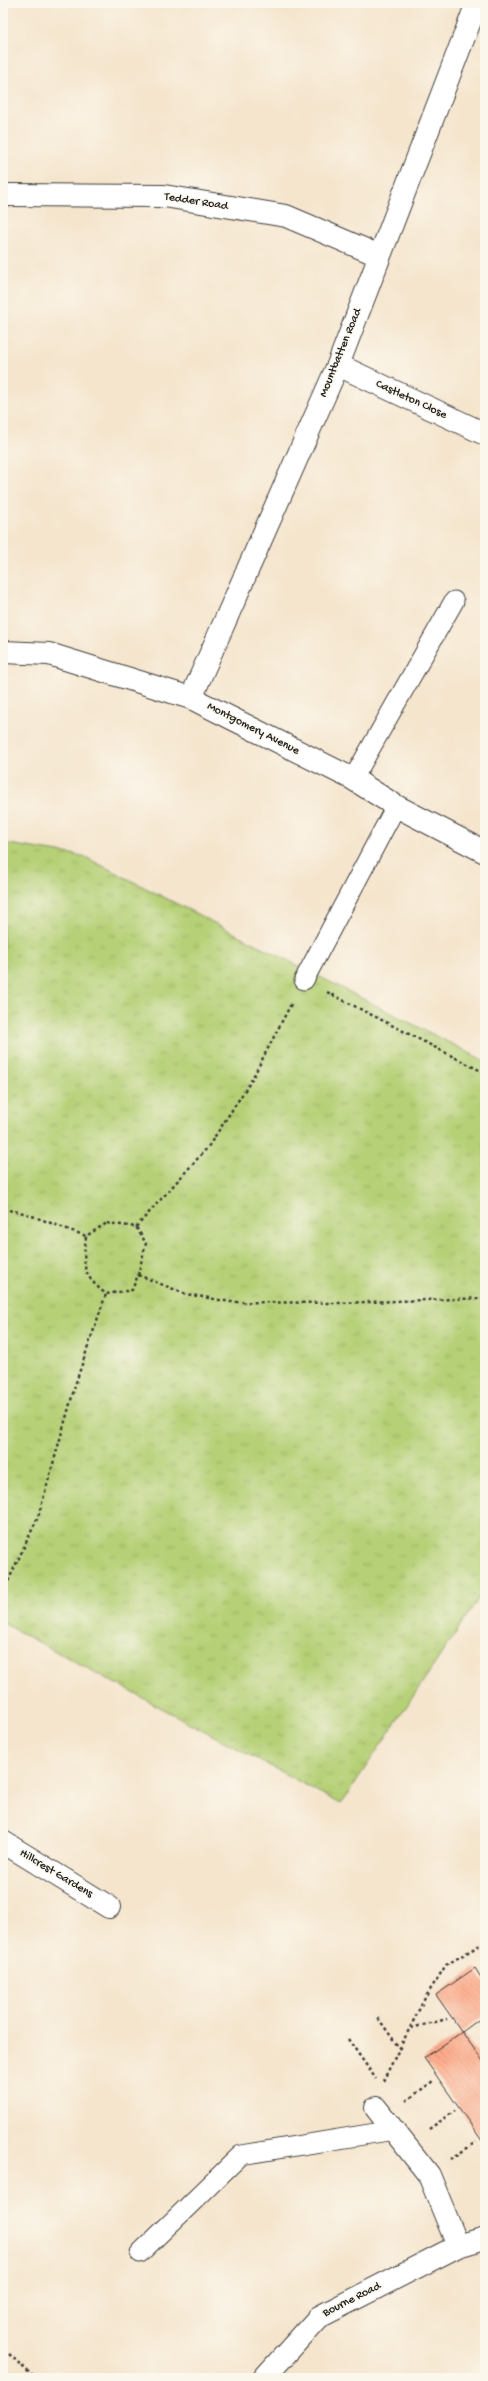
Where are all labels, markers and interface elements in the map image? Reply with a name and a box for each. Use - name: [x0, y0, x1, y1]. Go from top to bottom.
- street label: Tedder Road: [162, 190, 230, 214]
- street label: Mountbatten Road: [317, 306, 366, 399]
- street label: Castleton Close: [373, 377, 450, 423]
- street label: Montgomery Avenue: [204, 700, 302, 759]
- street label: Hillcrest Gardens: [17, 1847, 96, 1902]
- street label: Bourne Road: [320, 2279, 384, 2321]

